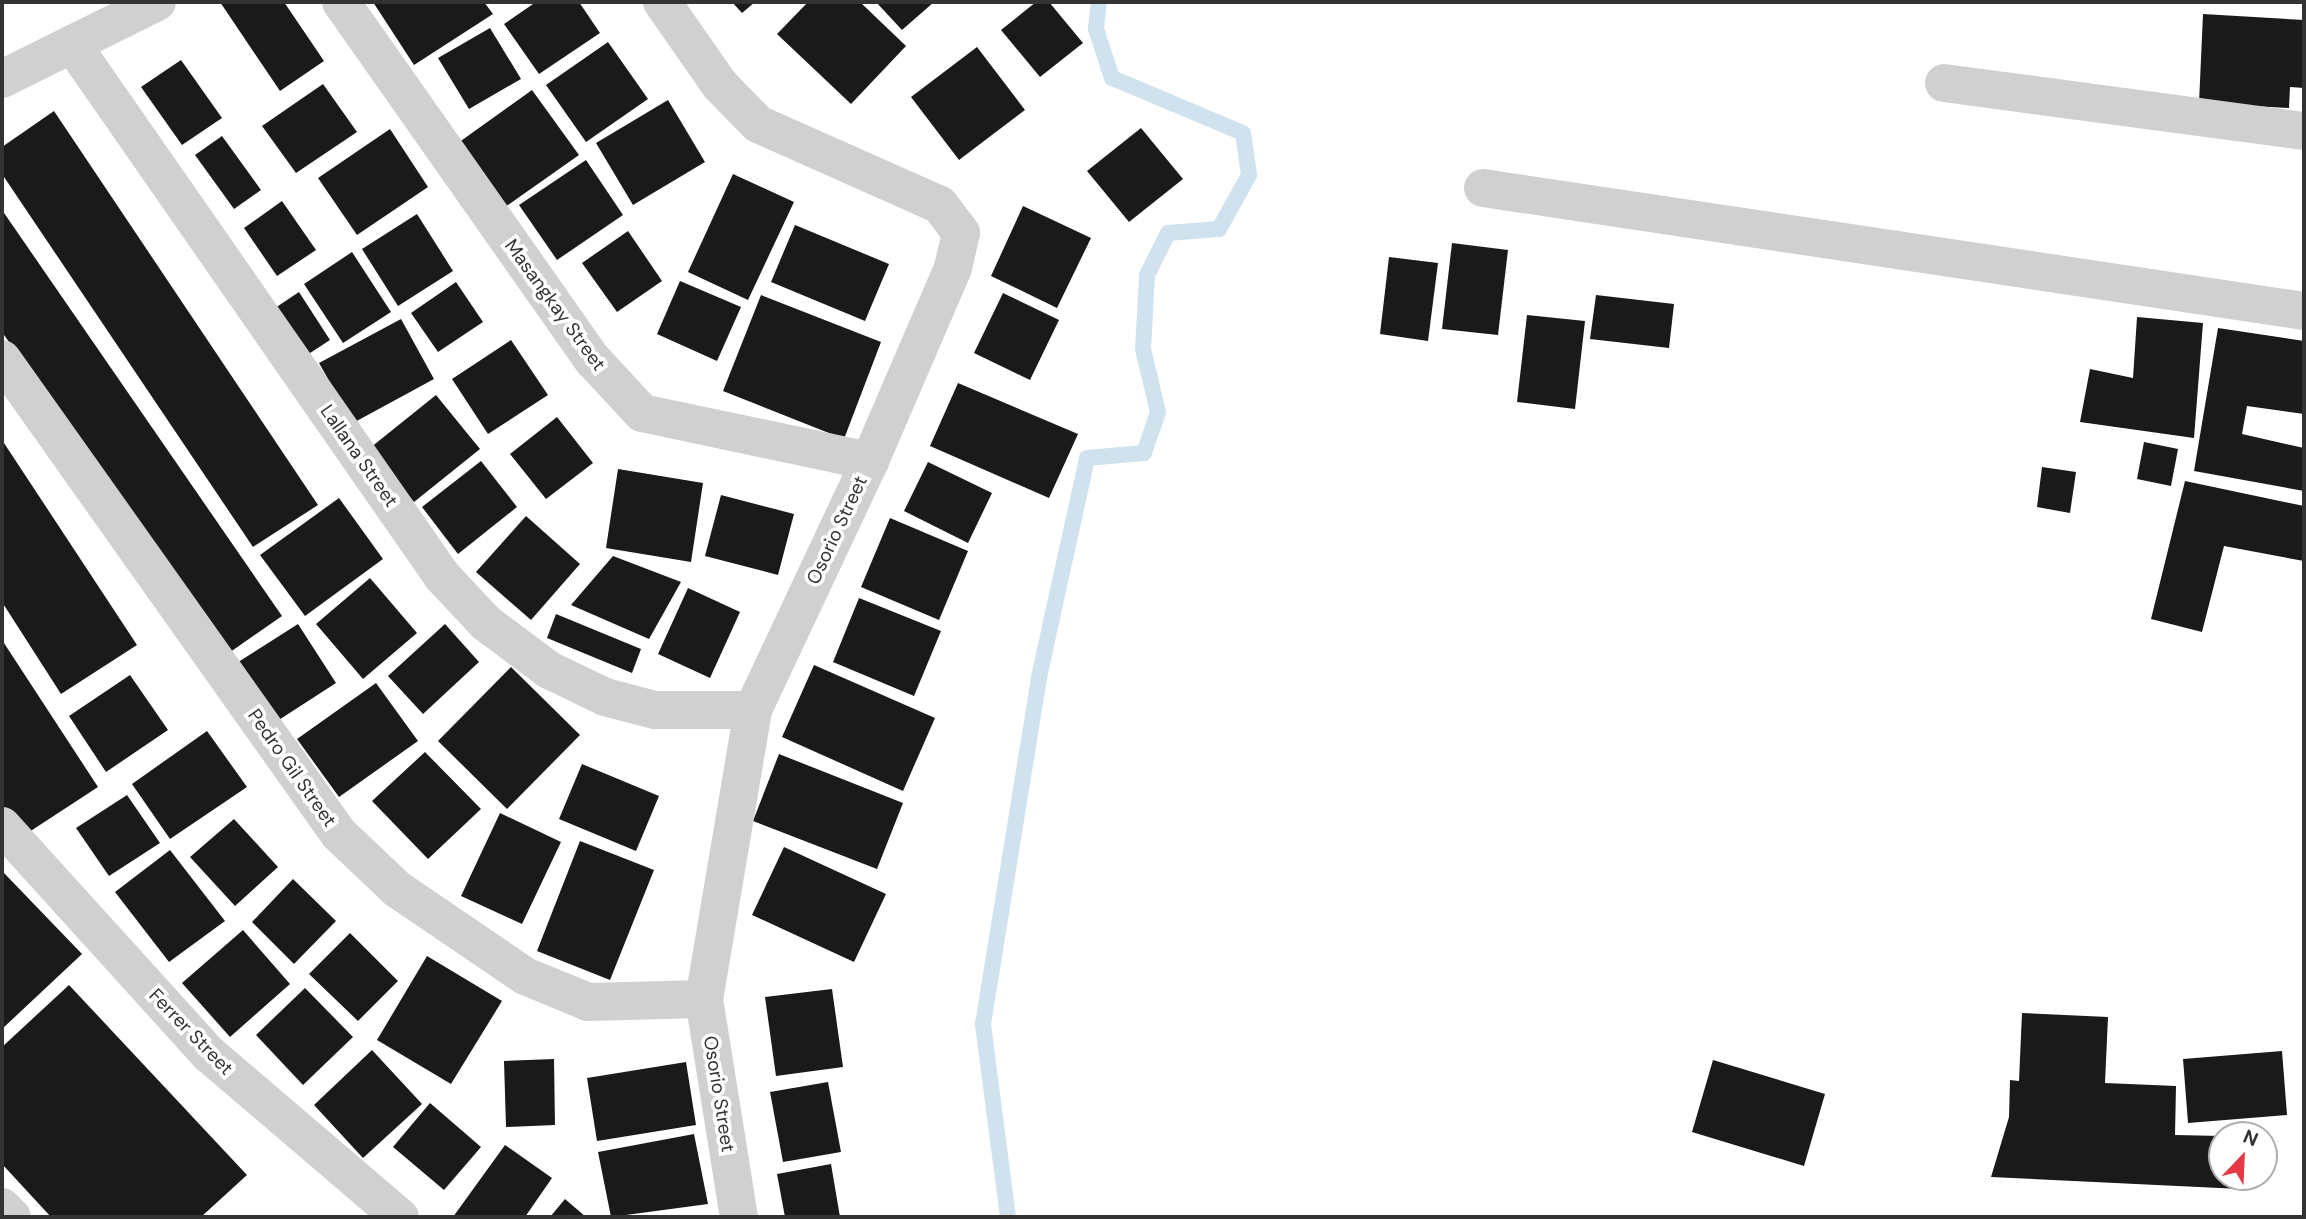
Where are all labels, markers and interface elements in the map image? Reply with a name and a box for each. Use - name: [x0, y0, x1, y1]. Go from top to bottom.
- street label: Masangkay Street: [500, 235, 610, 375]
- street label: Lallana Street: [315, 401, 403, 511]
- street label: Osorio Street: [802, 472, 872, 588]
- street label: Pedro Gil Street: [243, 705, 341, 831]
- street label: Ferrer Street: [144, 984, 238, 1080]
- street label: Osorio Street: [699, 1034, 739, 1154]
- north arrow: [2208, 1121, 2278, 1191]
- text: N: [2239, 1124, 2262, 1152]

